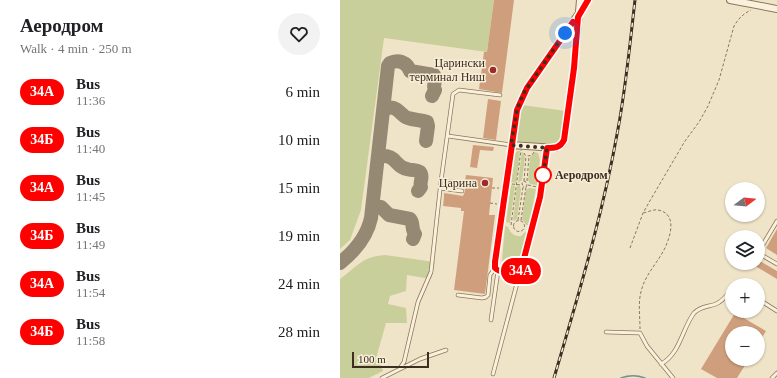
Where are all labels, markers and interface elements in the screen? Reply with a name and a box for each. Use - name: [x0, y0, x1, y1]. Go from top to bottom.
- button: heart: [278, 13, 320, 55]
- text: Аеродром: [20, 15, 103, 36]
- your location: [555, 23, 575, 43]
- text: Walk · 4 min · 250 m: [20, 41, 132, 56]
- place label: Царински терминал Ниш: [409, 56, 486, 84]
- marker: Царински терминал Ниш: [488, 65, 498, 75]
- text: Bus: [76, 76, 100, 92]
- text: 34А: [30, 84, 54, 99]
- text: 6 min: [285, 84, 320, 100]
- text: 11:36: [76, 93, 105, 108]
- text: Bus: [76, 124, 100, 140]
- text: 34Б: [30, 132, 54, 147]
- text: 10 min: [278, 132, 320, 148]
- text: 11:40: [76, 141, 105, 156]
- marker: Аеродром: [534, 166, 552, 184]
- place label: Аеродром: [555, 168, 608, 182]
- text: Bus: [76, 172, 100, 188]
- place label: Царина: [439, 176, 478, 190]
- marker: Царина: [480, 178, 490, 188]
- text: 34А: [30, 180, 54, 195]
- text: 15 min: [278, 180, 320, 196]
- north arrow: [725, 182, 765, 222]
- map controls: [725, 182, 765, 366]
- text: 11:45: [76, 189, 105, 204]
- text: Bus: [76, 220, 100, 236]
- text: 34Б: [30, 228, 54, 243]
- text: 19 min: [278, 228, 320, 244]
- button: layers: [725, 230, 765, 270]
- text: 11:49: [76, 237, 105, 252]
- line badge: 34А: [498, 258, 544, 284]
- text: 34А: [509, 263, 533, 278]
- text: Bus: [76, 268, 100, 284]
- text: 34А: [30, 276, 54, 291]
- text: 24 min: [278, 276, 320, 292]
- button: +: [725, 278, 765, 318]
- text: 11:54: [76, 285, 105, 300]
- text: Bus: [76, 316, 100, 332]
- text: 34Б: [30, 324, 54, 339]
- text: 28 min: [278, 324, 320, 340]
- button: −: [725, 326, 765, 366]
- text: 11:58: [76, 333, 105, 348]
- scale bar: [352, 350, 429, 369]
- text: 100 m: [358, 353, 386, 365]

